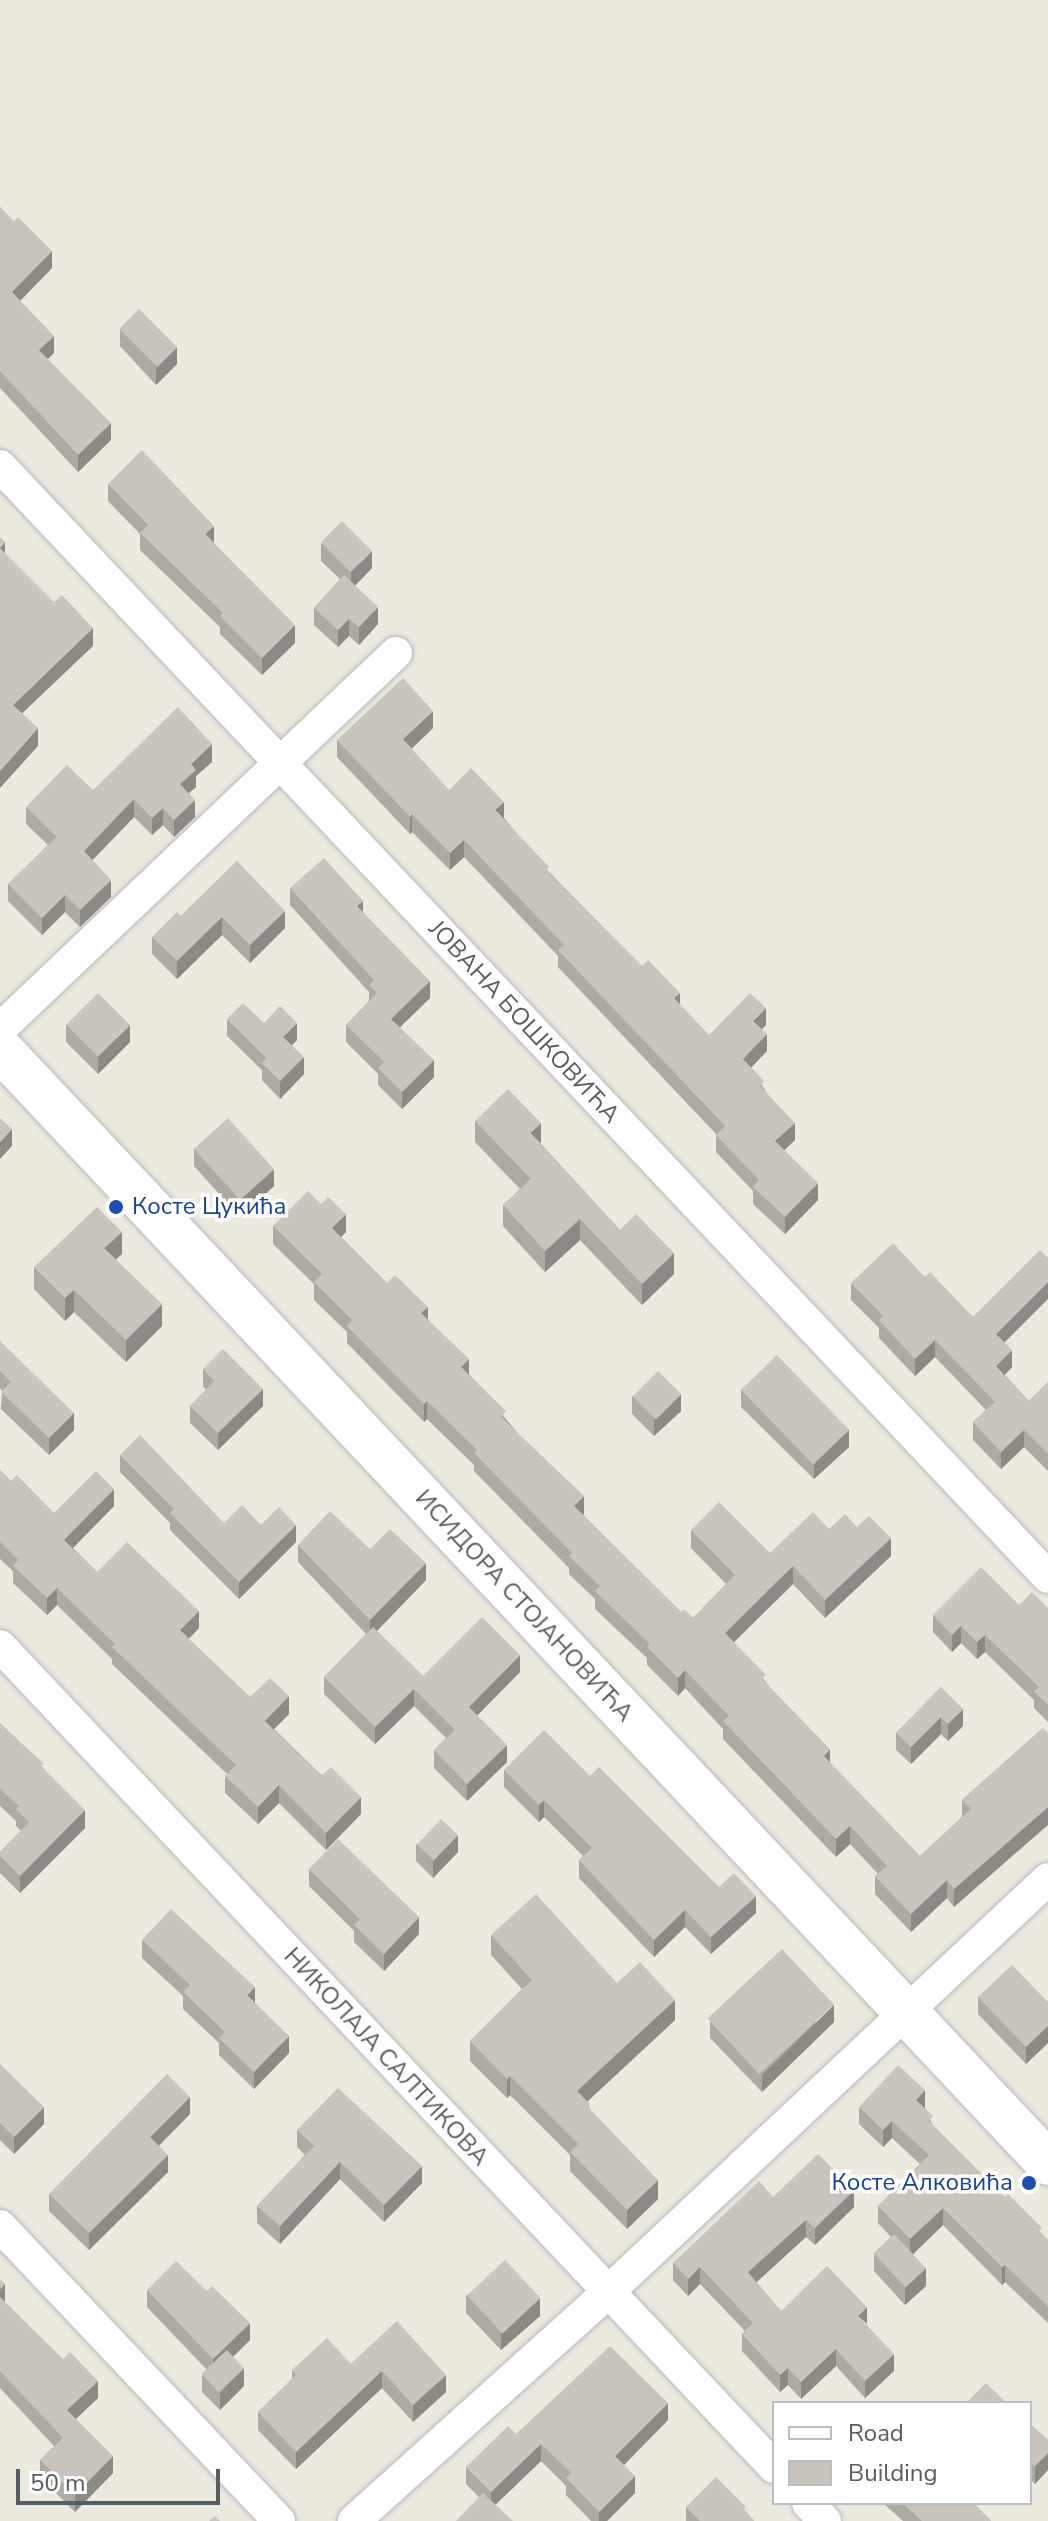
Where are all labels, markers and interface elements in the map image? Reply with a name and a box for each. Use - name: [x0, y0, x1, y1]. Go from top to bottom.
- street label: ЈОВАНА БОШКОВИЋА: [423, 915, 625, 1129]
- place label: Косте Цукића: [132, 1193, 286, 1221]
- marker: Косте Цукића: [107, 1198, 125, 1216]
- street label: ИСИДОРА СТОЈАНОВИЋА: [409, 1484, 639, 1728]
- street label: НИКОЛАЈА САЛТИКОВА: [278, 1942, 494, 2172]
- place label: Косте Алковића: [832, 2169, 1013, 2197]
- marker: Косте Алковића: [1020, 2174, 1038, 2192]
- legend: [772, 2401, 1032, 2505]
- text: Road: [848, 2417, 904, 2449]
- scale bar: [20, 2453, 224, 2503]
- text: Building: [848, 2457, 938, 2489]
- text: 50 m: [30, 2467, 86, 2499]

